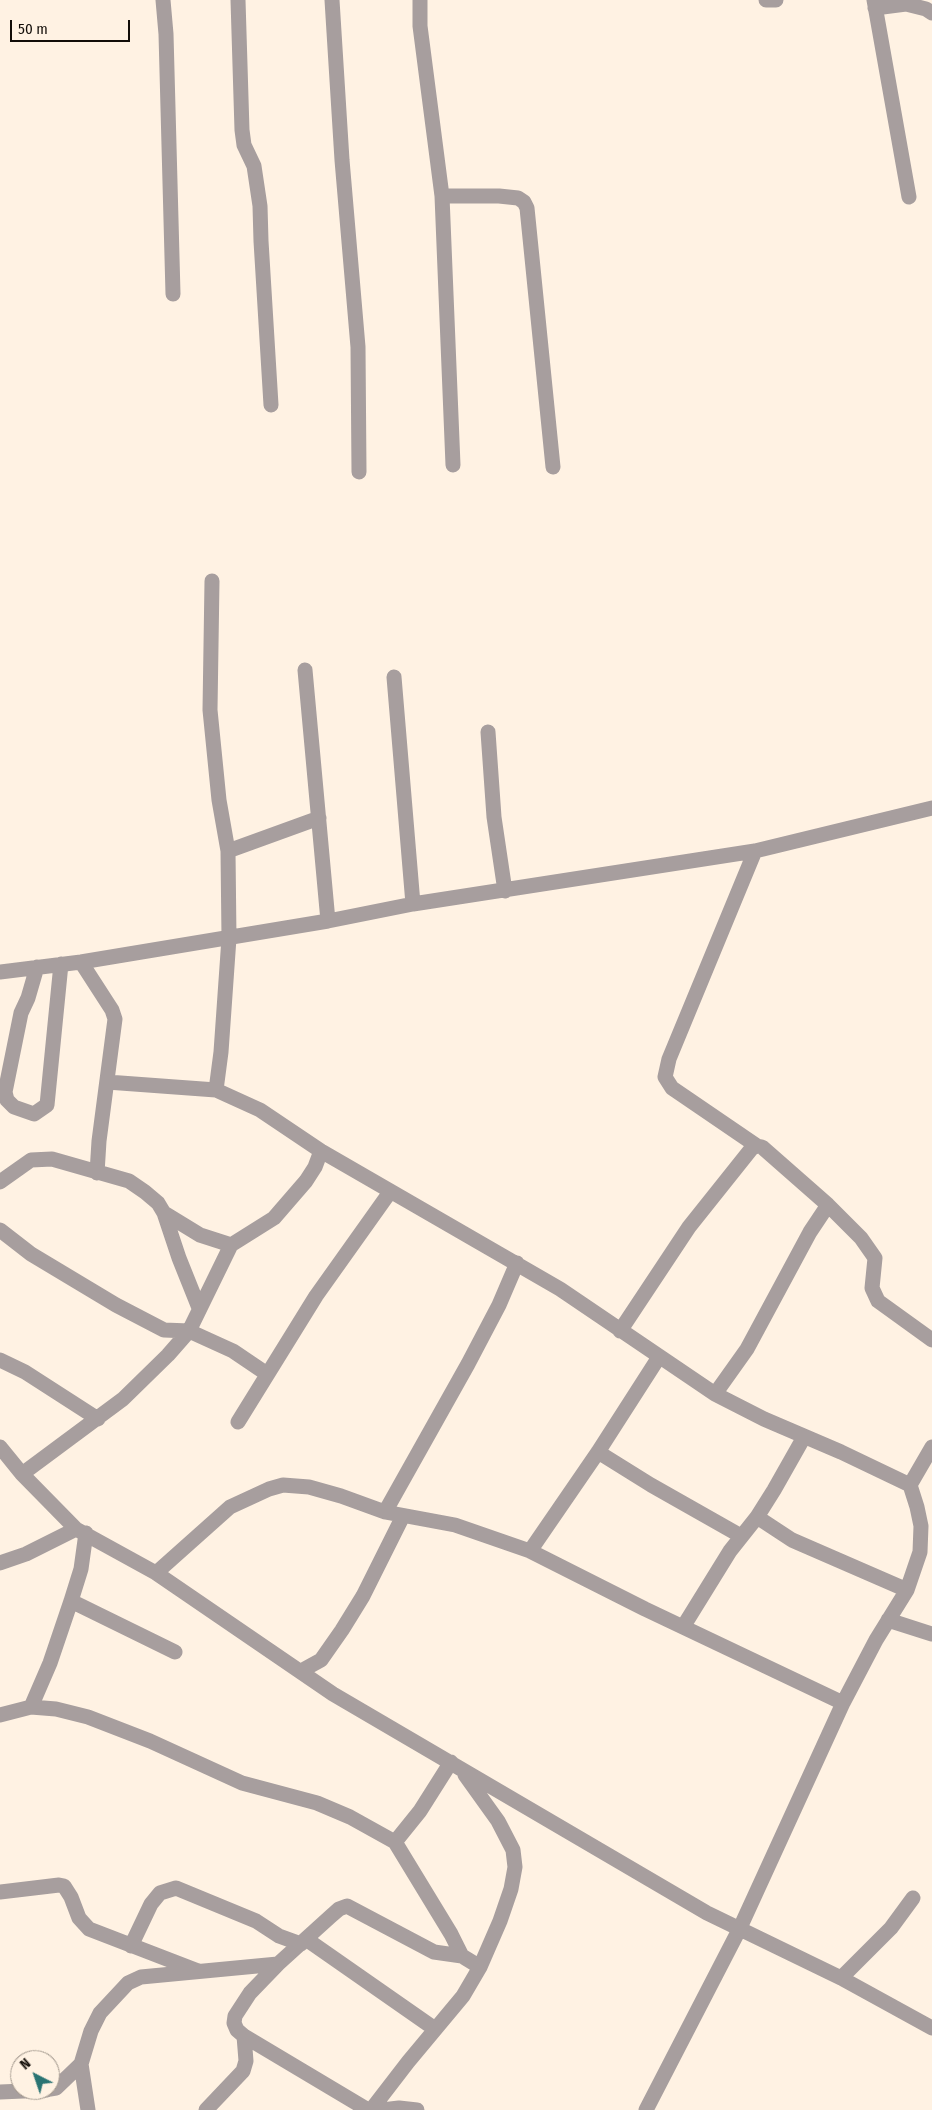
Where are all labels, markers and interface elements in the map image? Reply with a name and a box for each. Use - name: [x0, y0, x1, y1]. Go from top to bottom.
- scale bar: [12, 10, 132, 42]
- text: 50 m: [18, 20, 48, 38]
- north arrow: [10, 2050, 60, 2100]
- text: N: [17, 2055, 34, 2073]

